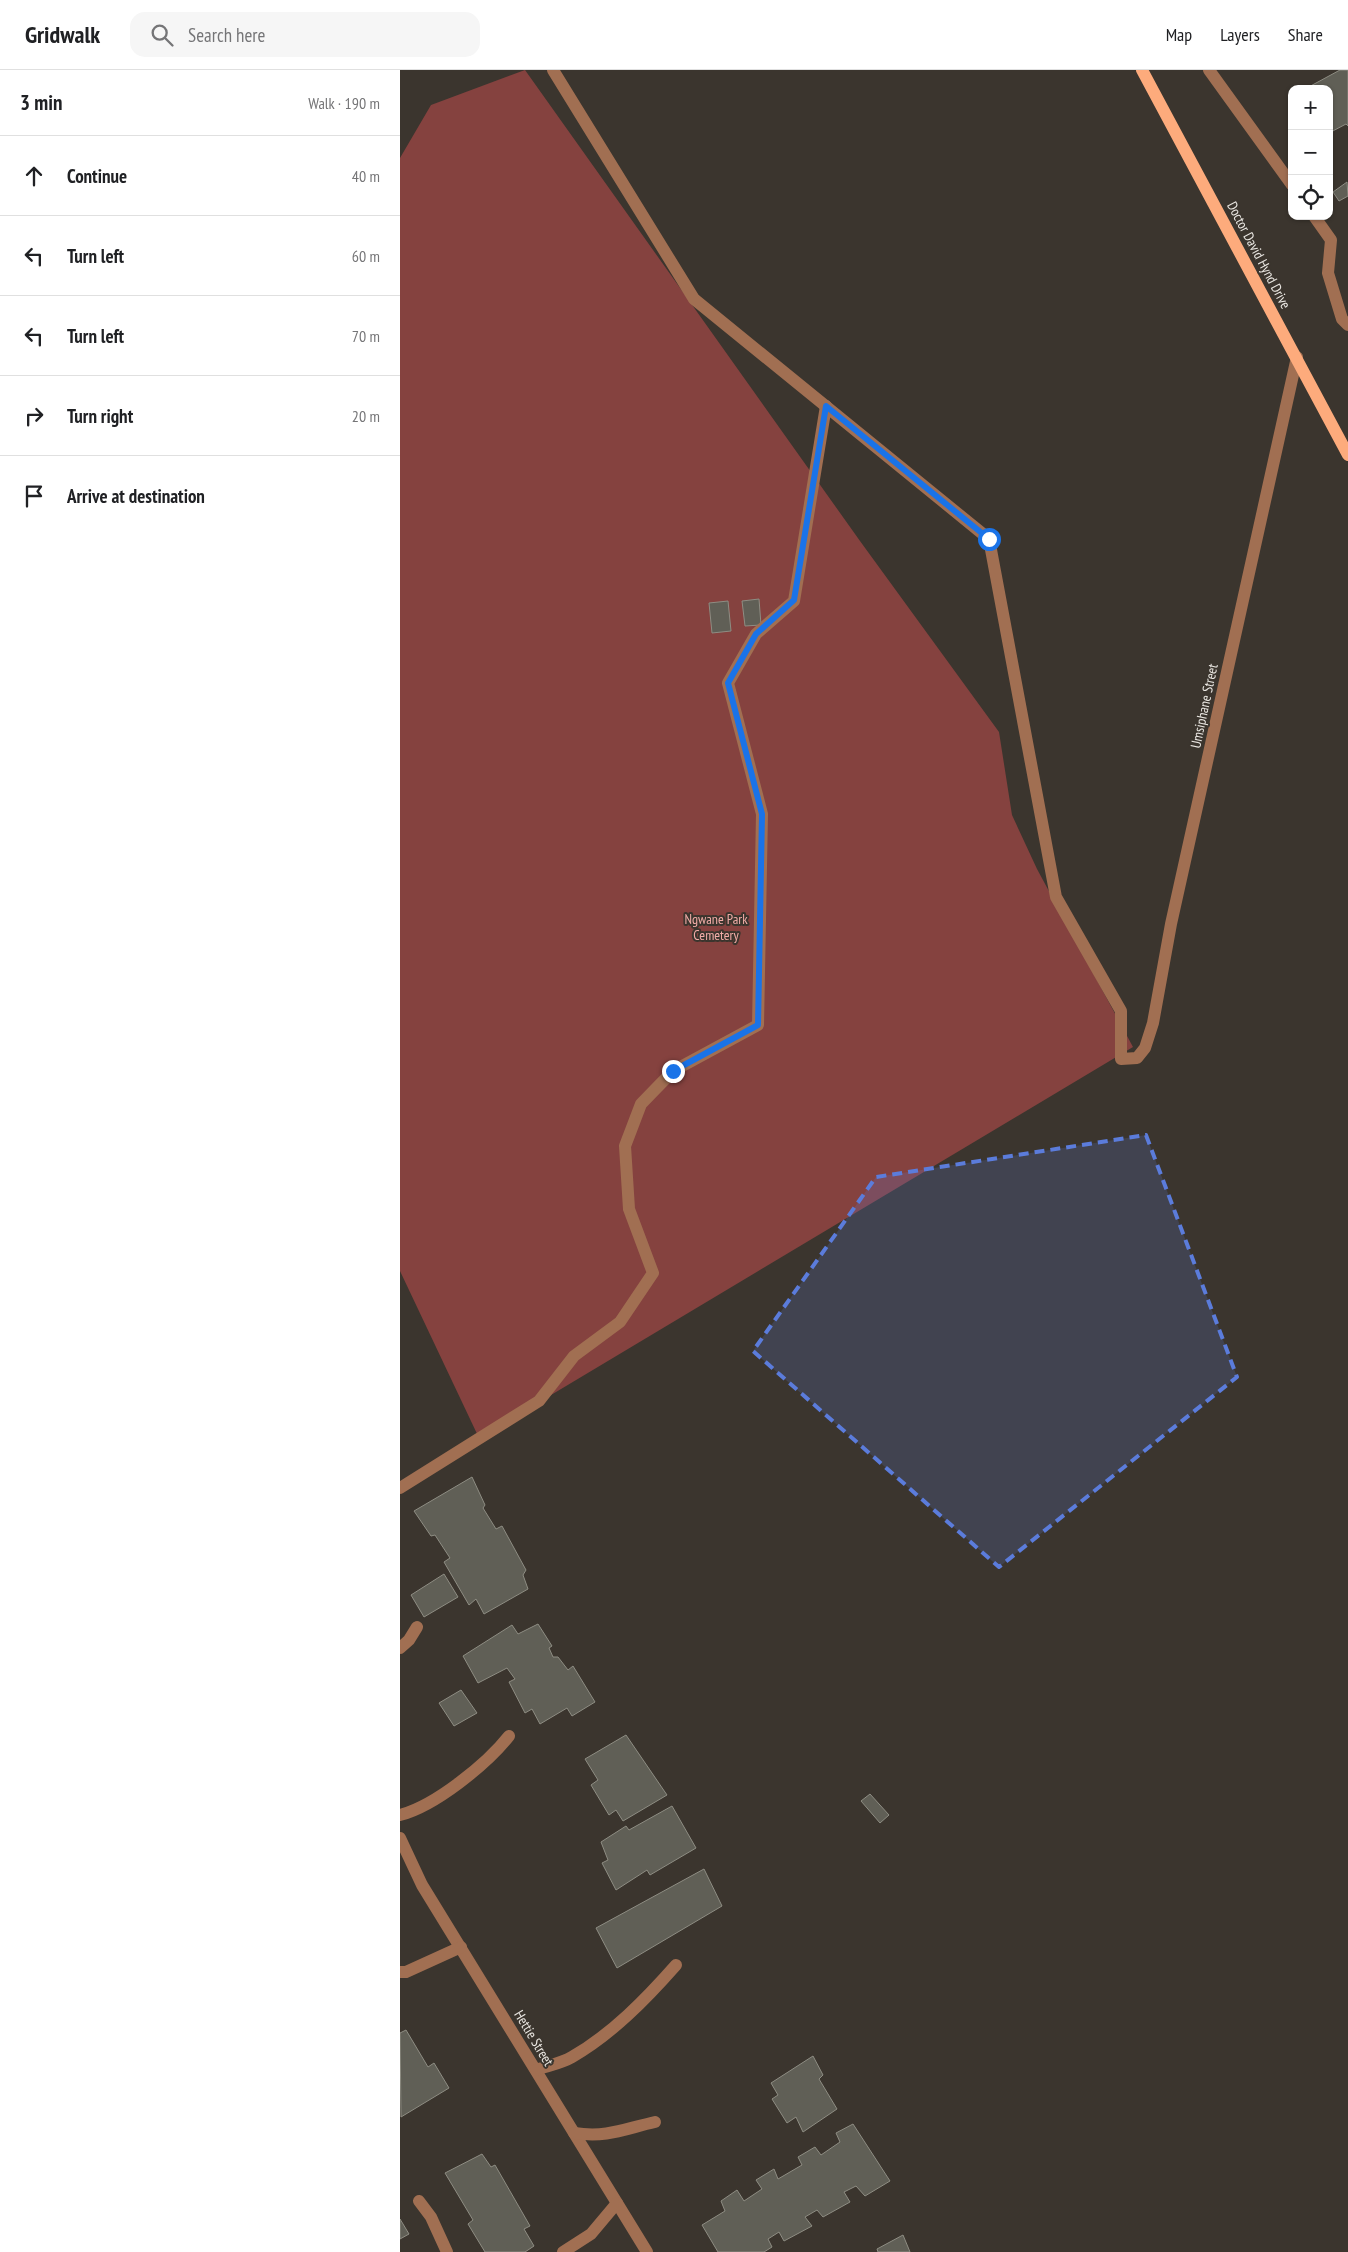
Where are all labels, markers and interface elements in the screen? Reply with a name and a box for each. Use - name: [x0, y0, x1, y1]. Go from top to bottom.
- search box: [130, 12, 480, 57]
- text: Gridwalk: [25, 19, 100, 50]
- icon: search: [148, 21, 176, 49]
- text: Search here: [188, 23, 265, 47]
- text: Map: [1166, 23, 1192, 46]
- text: Layers: [1220, 23, 1260, 46]
- text: Share: [1288, 23, 1323, 46]
- map controls: [1288, 85, 1333, 220]
- button: +: [1288, 85, 1333, 130]
- text: 3 min: [20, 89, 62, 116]
- text: Walk · 190 m: [308, 93, 380, 113]
- button: −: [1288, 130, 1333, 175]
- icon: ahead: [20, 162, 48, 190]
- text: Continue: [67, 164, 127, 188]
- text: 40 m: [352, 166, 380, 186]
- button: locate: [1288, 175, 1333, 220]
- street label: Doctor David Hynd Drive: [1223, 198, 1295, 312]
- icon: left: [20, 242, 48, 270]
- text: Turn left: [67, 244, 124, 268]
- text: 60 m: [352, 246, 380, 266]
- icon: left: [20, 322, 48, 350]
- text: Turn left: [67, 324, 124, 348]
- text: 70 m: [352, 326, 380, 346]
- icon: right: [20, 402, 48, 430]
- text: Turn right: [67, 404, 133, 428]
- text: 20 m: [352, 406, 380, 426]
- icon: arrive: [20, 482, 48, 510]
- text: Arrive at destination: [67, 484, 205, 508]
- route start: [978, 528, 1001, 551]
- street label: Umsiphane Street: [1186, 662, 1222, 750]
- park label: Ngwane Park Cemetery: [684, 910, 748, 944]
- route end: [662, 1060, 685, 1083]
- street label: Hettie Street: [510, 2007, 558, 2069]

